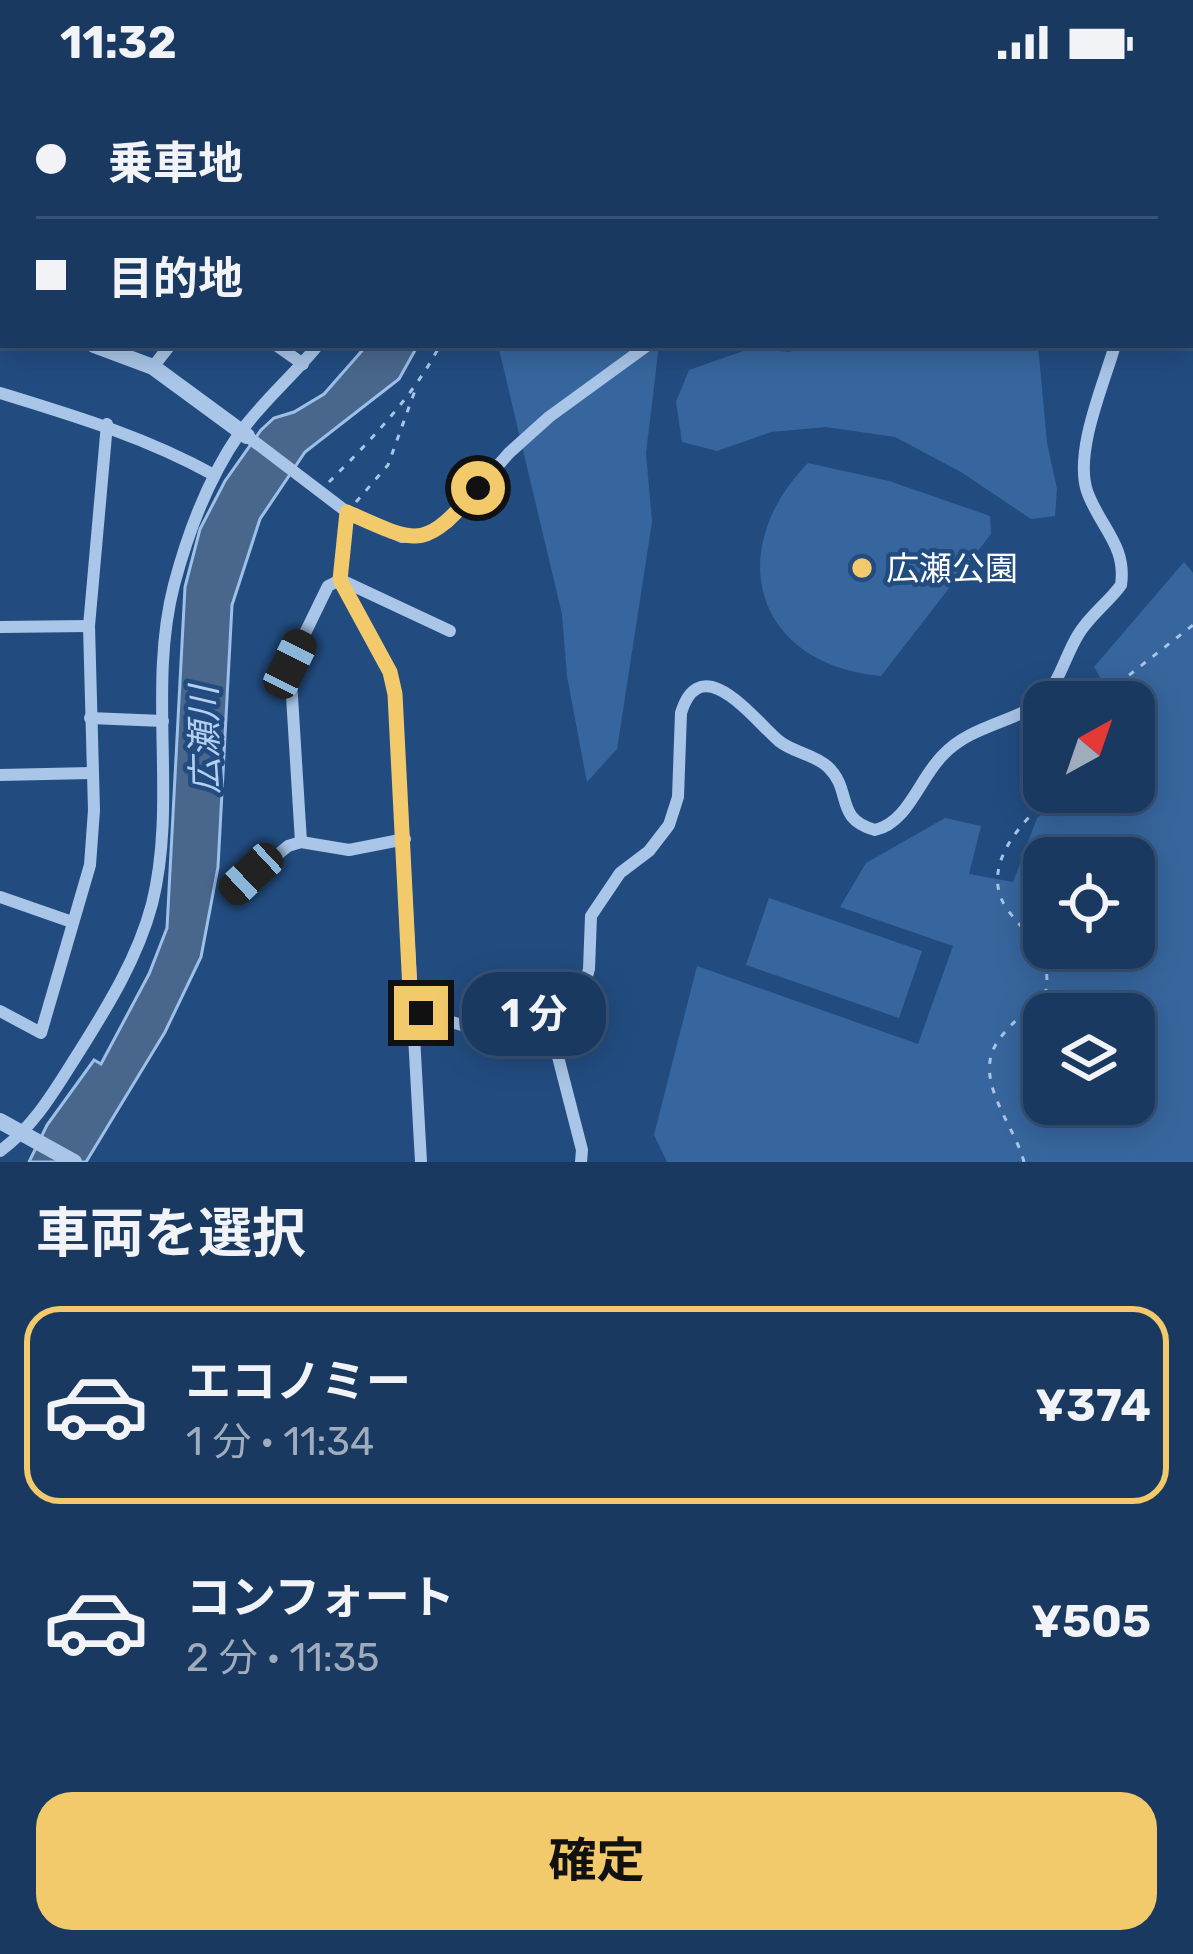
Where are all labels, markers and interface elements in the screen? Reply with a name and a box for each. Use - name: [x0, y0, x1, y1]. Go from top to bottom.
- text: 11:32: [60, 16, 177, 69]
- text: 乗車地: [108, 137, 243, 190]
- text: 目的地: [108, 252, 243, 305]
- route start: [451, 461, 505, 515]
- place label: 広瀬公園: [886, 549, 1018, 588]
- marker: 広瀬公園: [849, 555, 875, 581]
- car: [258, 624, 322, 704]
- north arrow: [1023, 681, 1155, 813]
- map controls: [1023, 681, 1155, 1125]
- water label: 広瀬川: [182, 682, 227, 794]
- car: [212, 836, 290, 912]
- button: locate: [1023, 837, 1155, 969]
- callout: 1 分: [463, 971, 607, 1055]
- route end: [394, 986, 448, 1040]
- text: 1 分: [501, 991, 567, 1037]
- button: layers: [1023, 993, 1155, 1125]
- text: 車両を選択: [36, 1202, 306, 1266]
- icon: car: [42, 1351, 150, 1459]
- text: エコノミー: [186, 1355, 411, 1408]
- text: ¥374: [1035, 1379, 1151, 1432]
- text: 1 分 · 11:34: [186, 1419, 374, 1465]
- icon: car: [42, 1567, 150, 1675]
- text: コンフォート: [186, 1571, 455, 1624]
- text: ¥505: [1031, 1595, 1151, 1648]
- text: 2 分 · 11:35: [186, 1635, 379, 1681]
- button: 確定: [36, 1792, 1157, 1930]

